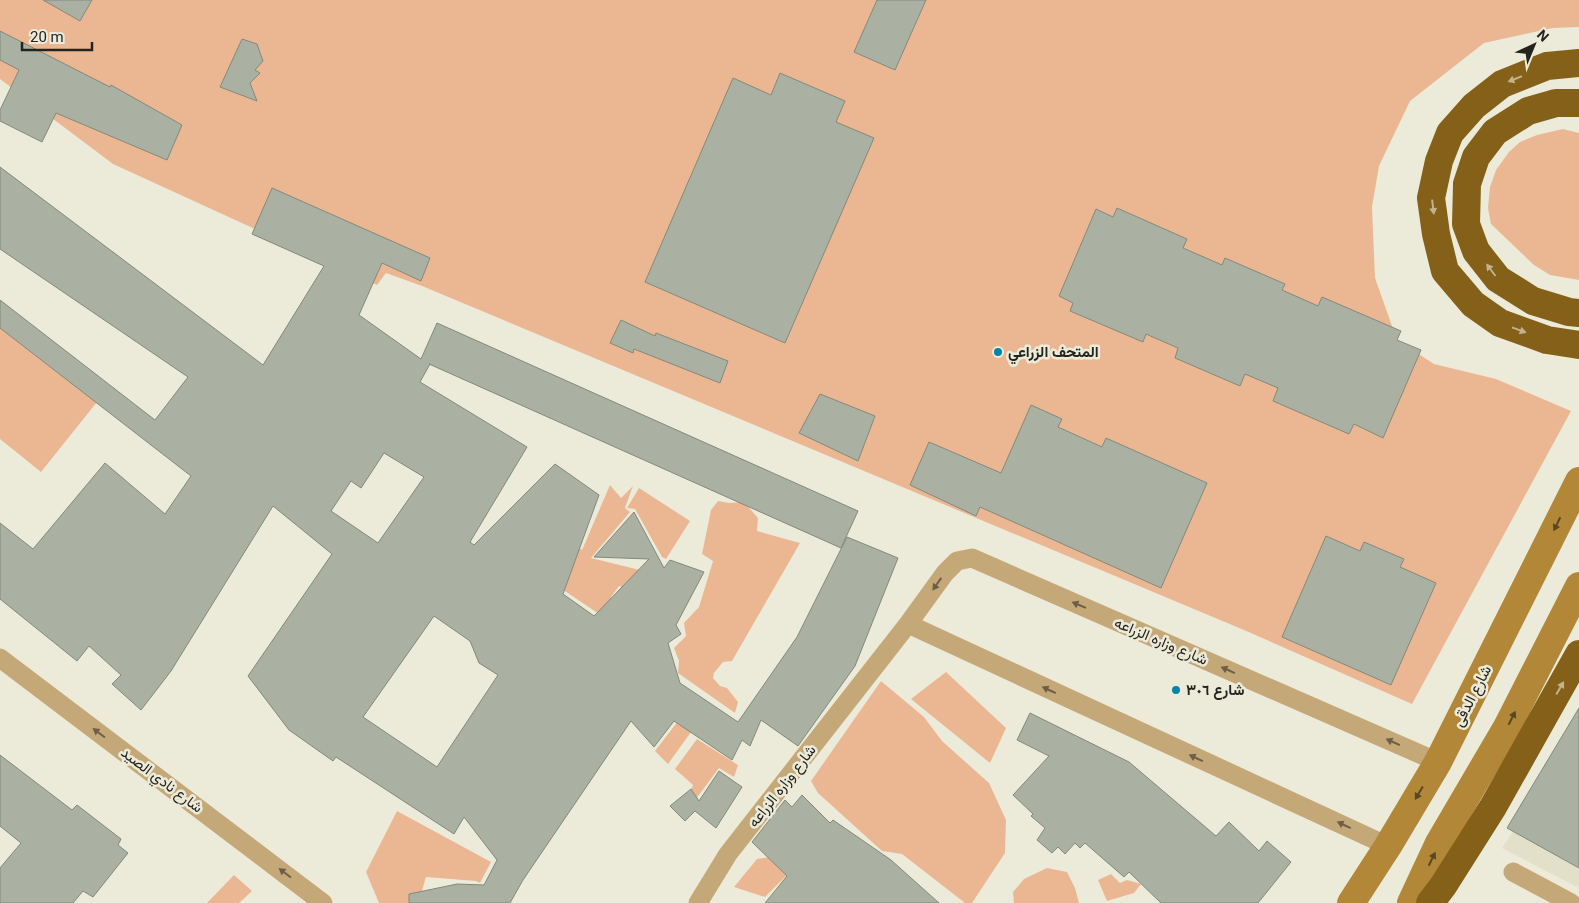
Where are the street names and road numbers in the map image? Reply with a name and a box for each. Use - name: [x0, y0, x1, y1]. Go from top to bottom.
- street label: شارع وزاره الزراعه: [1111, 613, 1210, 671]
- street label: شارع الدقى: [1449, 662, 1497, 731]
- street label: شارع وزاره الزراعه: [744, 741, 821, 832]
- street label: شارع نادي الصيد: [115, 743, 207, 820]

